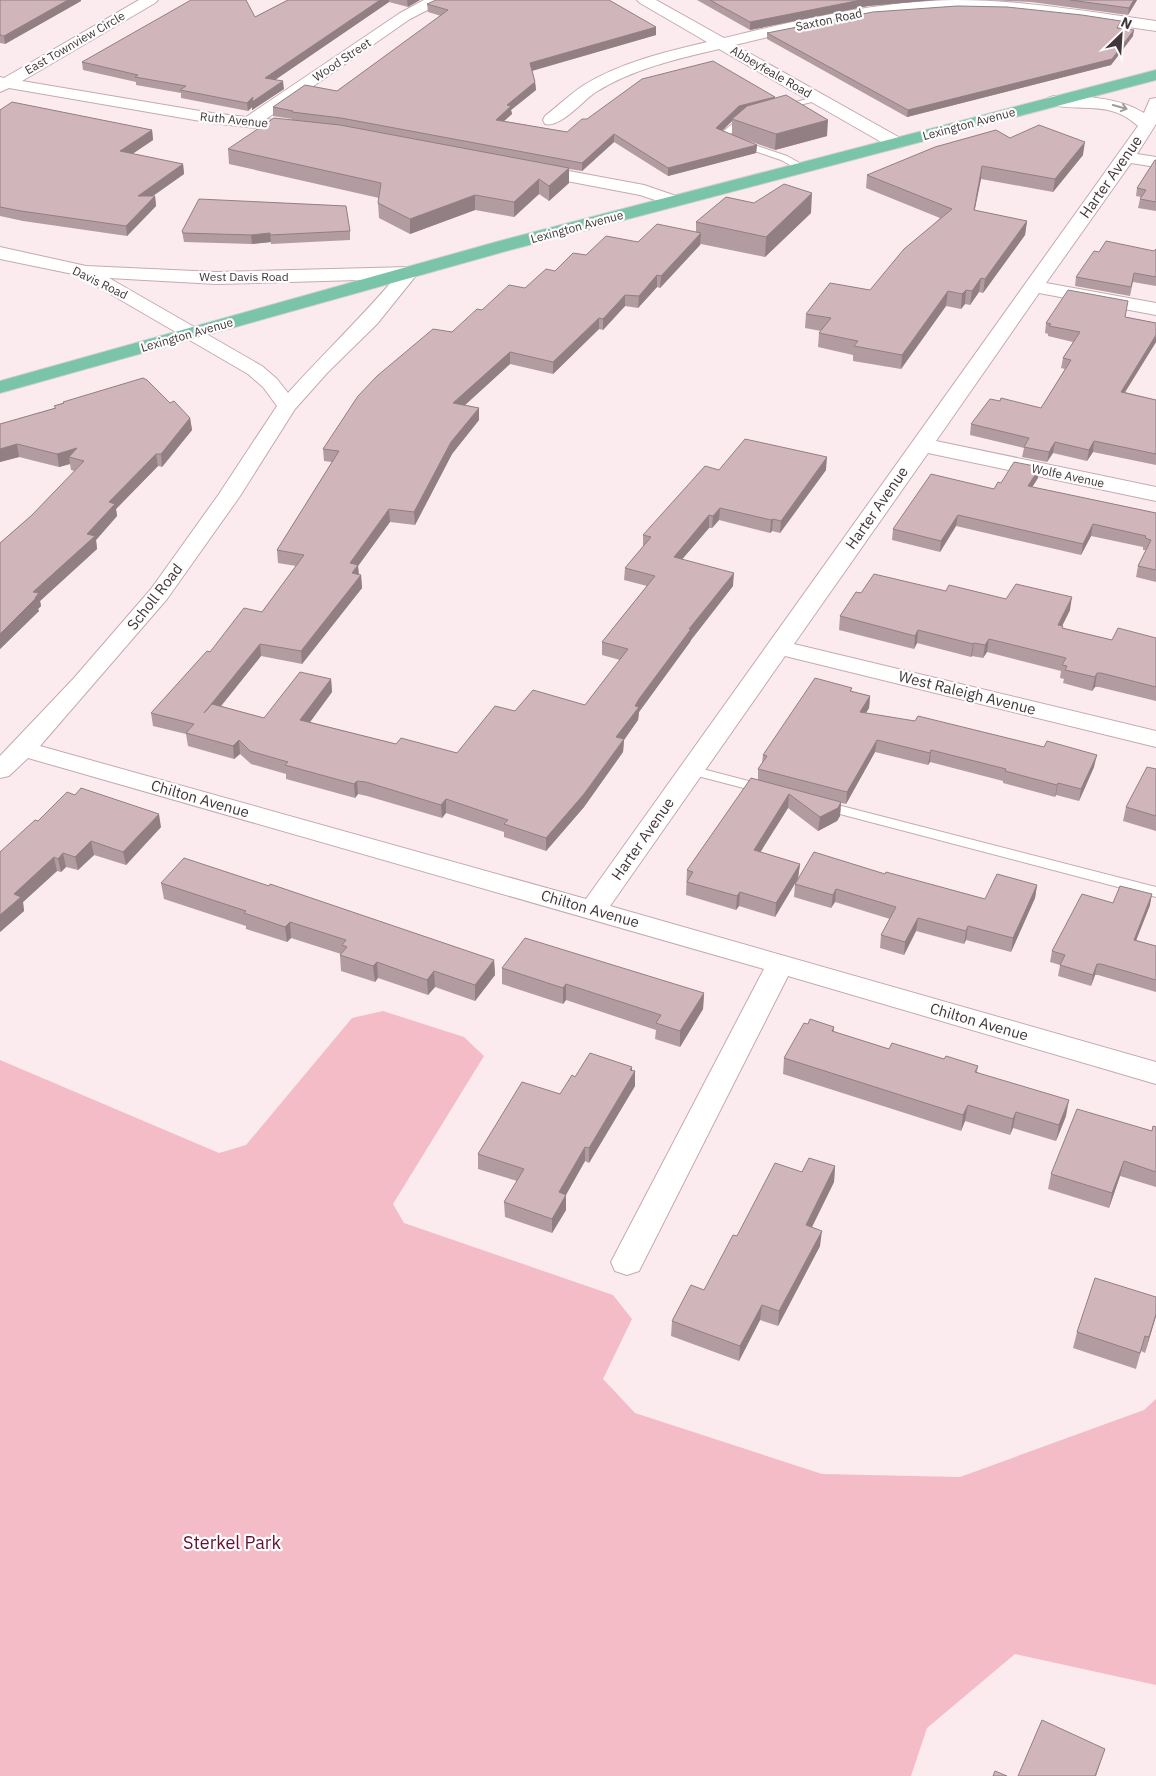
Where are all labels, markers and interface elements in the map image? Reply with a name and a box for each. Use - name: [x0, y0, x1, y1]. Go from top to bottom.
- street label: Saxton Road: [794, 5, 864, 34]
- street label: East Townview Circle: [22, 8, 128, 77]
- north arrow: [1096, 10, 1146, 60]
- text: N: [1118, 13, 1135, 34]
- street label: Wood Street: [310, 35, 374, 84]
- street label: Abbeyfeale Road: [728, 42, 815, 101]
- one-way arrow: [1111, 103, 1127, 112]
- street label: Lexington Avenue: [921, 104, 1017, 143]
- street label: Ruth Avenue: [199, 108, 269, 131]
- street label: Harter Avenue: [1075, 132, 1146, 222]
- street label: Lexington Avenue: [529, 207, 625, 246]
- street label: Davis Road: [70, 263, 130, 302]
- street label: West Davis Road: [199, 269, 289, 284]
- street label: Lexington Avenue: [139, 314, 235, 355]
- street label: Wolfe Avenue: [1030, 460, 1106, 491]
- street label: Harter Avenue: [841, 463, 912, 553]
- street label: Scholl Road: [123, 560, 187, 634]
- street label: West Raleigh Avenue: [896, 666, 1038, 719]
- street label: Chilton Avenue: [149, 775, 251, 822]
- street label: Harter Avenue: [607, 794, 678, 884]
- street label: Chilton Avenue: [539, 885, 641, 932]
- street label: Chilton Avenue: [928, 998, 1030, 1045]
- park label: Sterkel Park: [183, 1531, 281, 1554]

